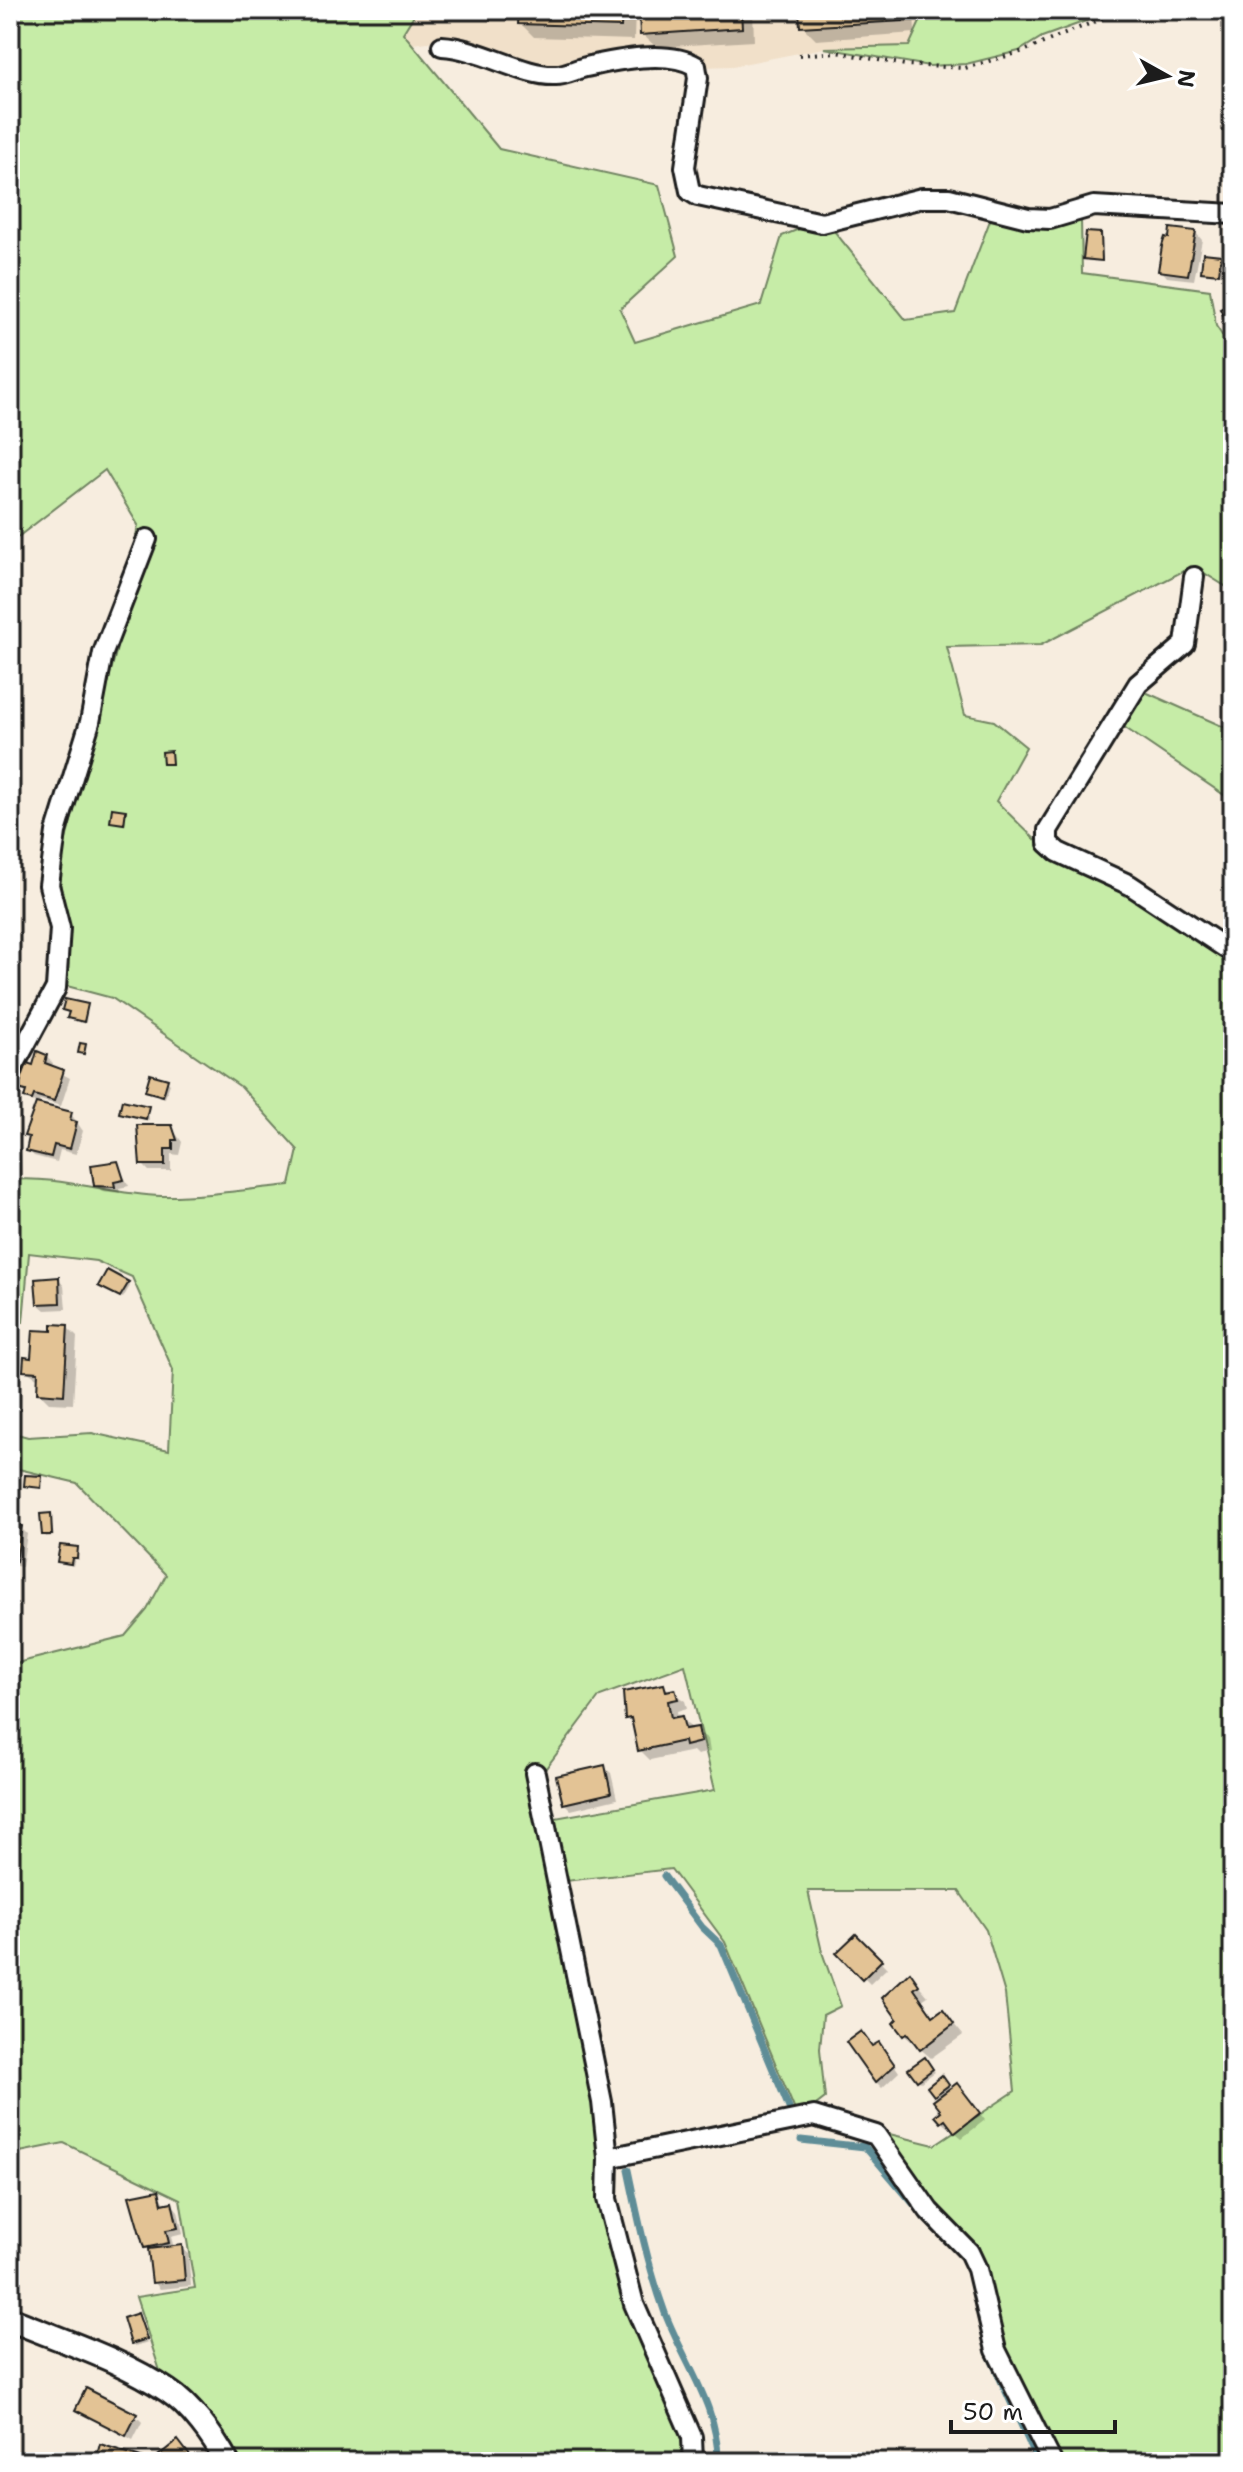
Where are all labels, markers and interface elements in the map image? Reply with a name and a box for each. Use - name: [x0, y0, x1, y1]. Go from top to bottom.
- north arrow: [1127, 36, 1207, 116]
- text: N: [1171, 68, 1202, 89]
- scale bar: [951, 2384, 1115, 2434]
- text: 50 m: [963, 2396, 1023, 2428]

